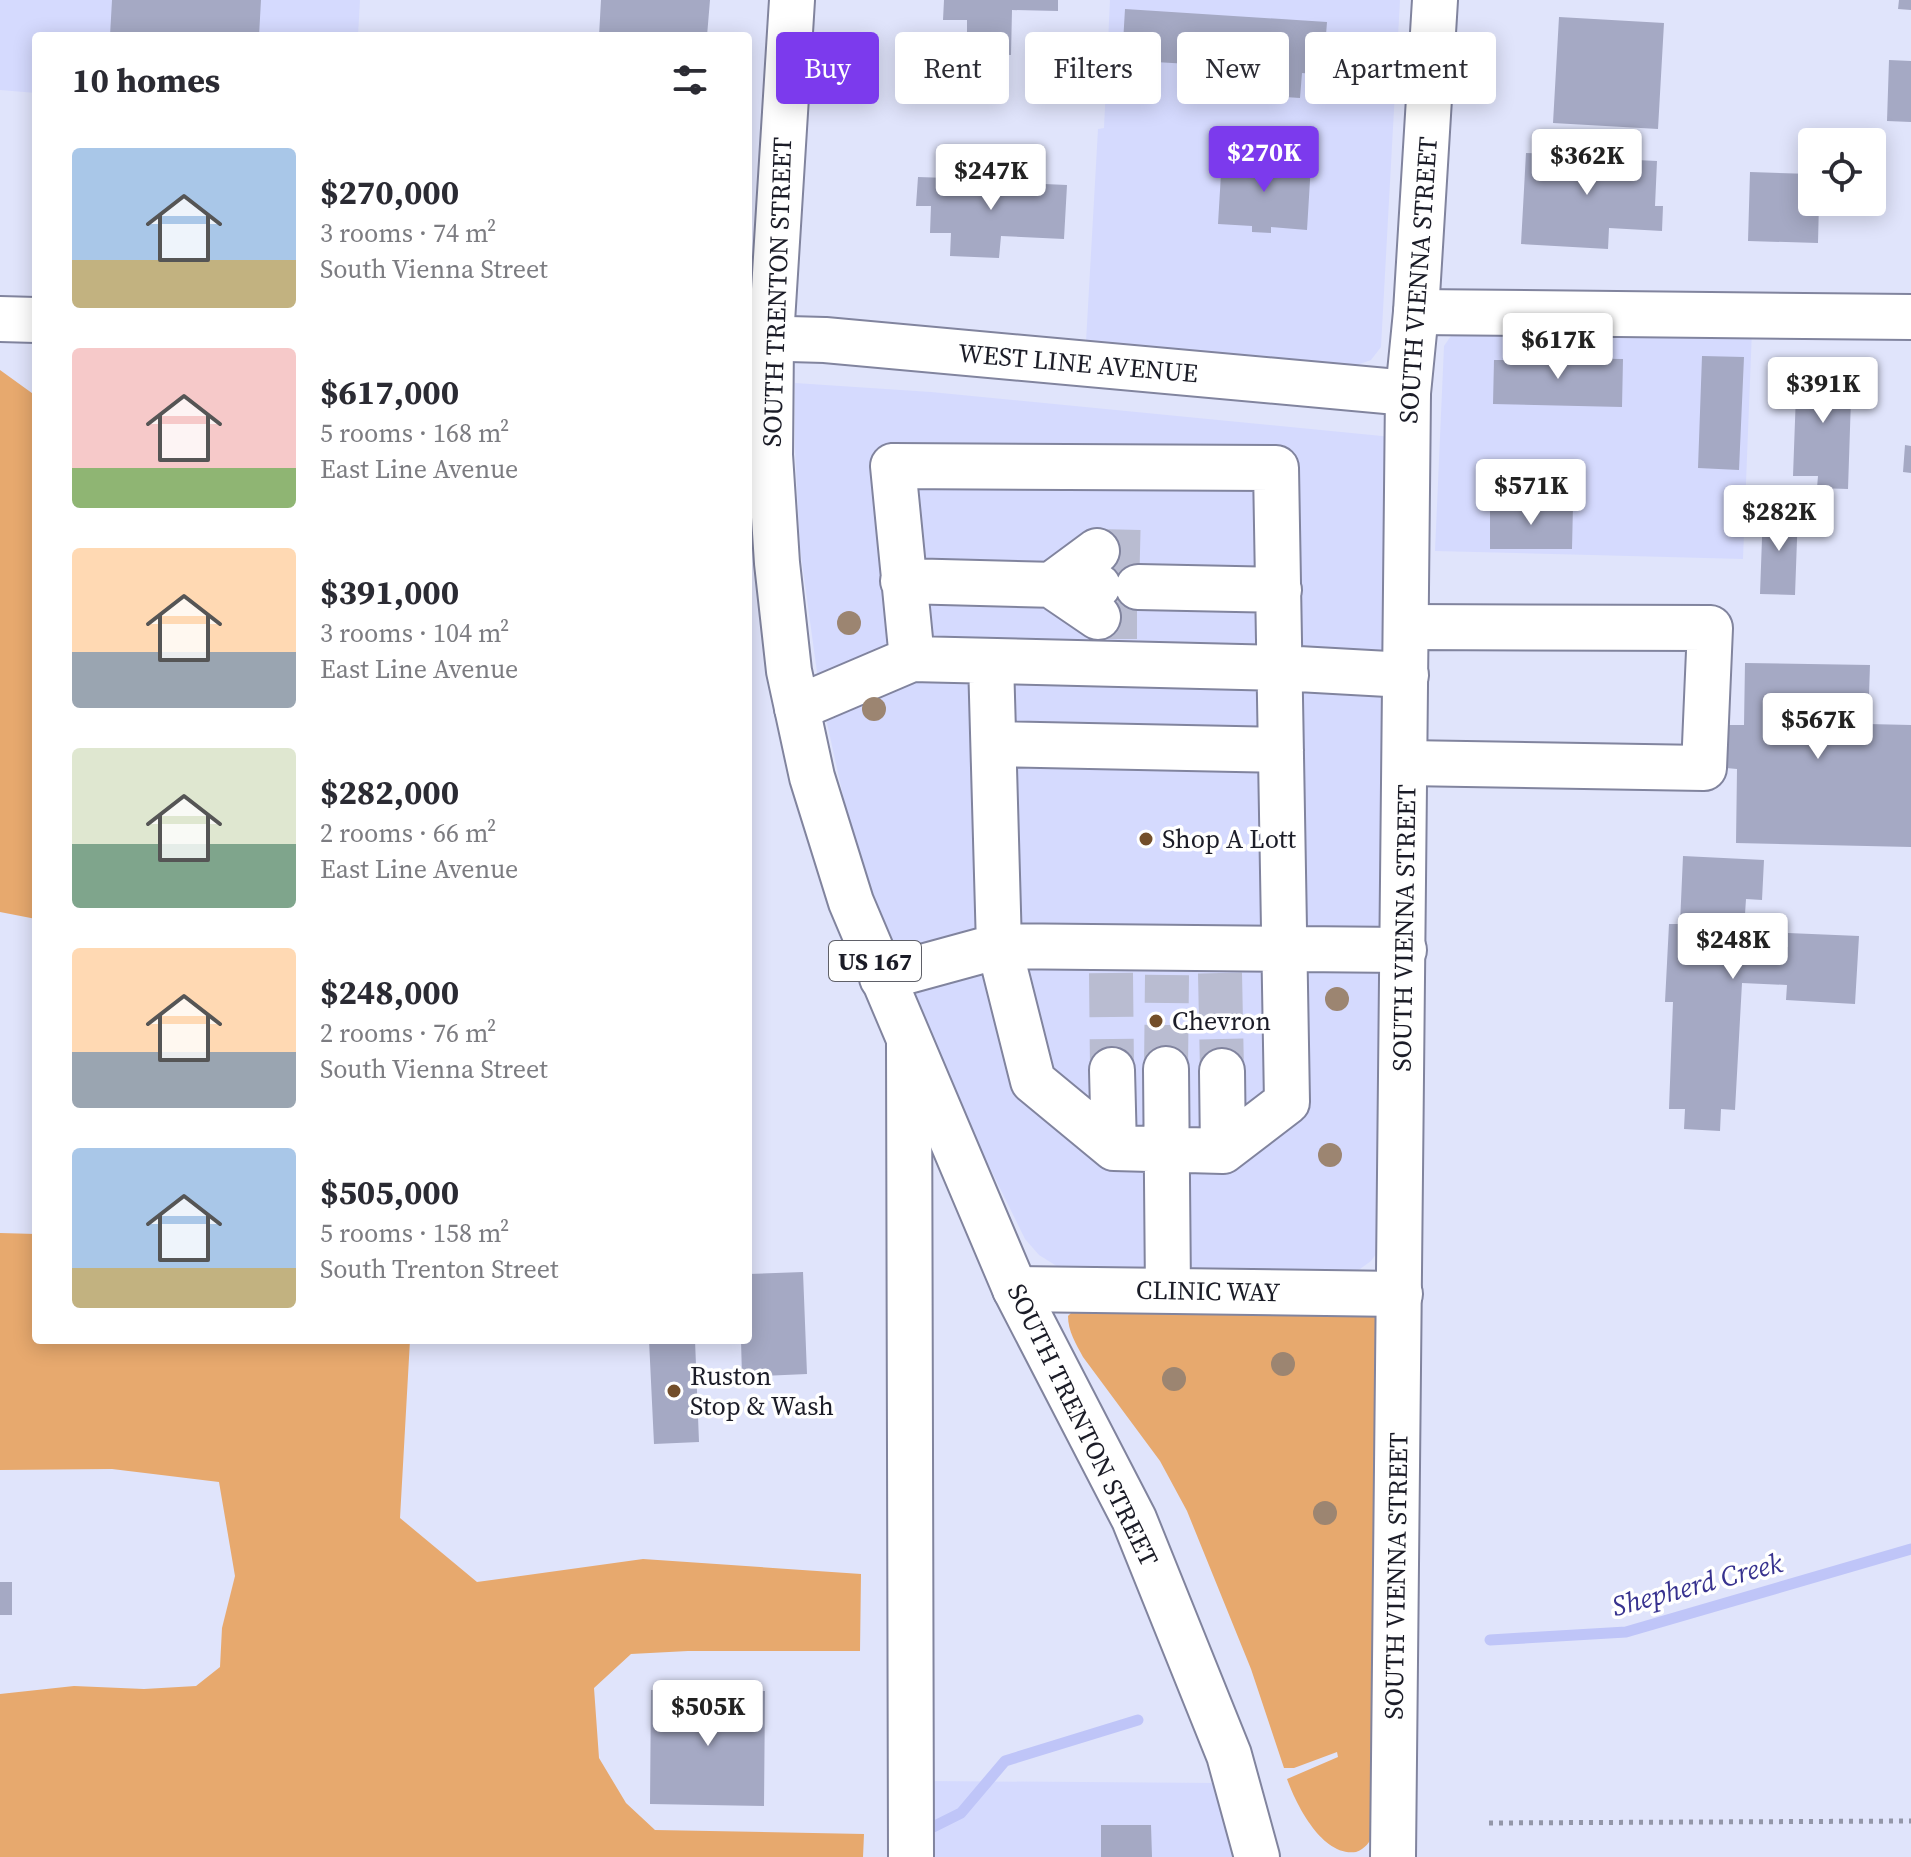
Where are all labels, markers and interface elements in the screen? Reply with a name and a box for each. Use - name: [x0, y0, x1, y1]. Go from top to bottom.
- chip: Buy: [776, 32, 879, 104]
- chip: Rent: [895, 32, 1009, 104]
- chip: Filters: [1025, 32, 1161, 104]
- chip: New: [1177, 32, 1289, 104]
- chip: Apartment: [1305, 32, 1496, 104]
- text: 10 homes: [72, 57, 220, 103]
- icon: filters: [668, 58, 712, 102]
- pin: $270K: [1208, 126, 1320, 194]
- map controls: [1798, 128, 1886, 216]
- button: locate: [1798, 128, 1886, 216]
- pin: $362K: [1531, 129, 1643, 197]
- text: $270K: [1227, 134, 1301, 170]
- street label: SOUTH VIENNA STREET: [1390, 135, 1446, 425]
- street label: SOUTH TRENTON STREET: [754, 136, 800, 448]
- text: $362K: [1550, 137, 1624, 173]
- pin: $247K: [935, 144, 1047, 212]
- text: $247K: [954, 152, 1028, 188]
- text: $270,000: [320, 169, 459, 215]
- icon: home: [136, 180, 232, 276]
- text: 3 rooms · 74 m²: [320, 215, 496, 251]
- text: South Vienna Street: [320, 251, 548, 287]
- pin: $617K: [1502, 313, 1614, 381]
- text: $617K: [1521, 321, 1595, 357]
- street label: WEST LINE AVENUE: [957, 335, 1199, 391]
- pin: $391K: [1767, 357, 1879, 425]
- text: $391K: [1786, 365, 1860, 401]
- text: $617,000: [320, 369, 459, 415]
- icon: home: [136, 380, 232, 476]
- text: 5 rooms · 168 m²: [320, 415, 509, 451]
- text: East Line Avenue: [320, 451, 518, 487]
- pin: $571K: [1475, 459, 1587, 527]
- text: $571K: [1494, 467, 1568, 503]
- pin: $282K: [1723, 485, 1835, 553]
- text: $282K: [1742, 493, 1816, 529]
- text: $391,000: [320, 569, 459, 615]
- icon: home: [136, 580, 232, 676]
- text: 3 rooms · 104 m²: [320, 615, 509, 651]
- text: East Line Avenue: [320, 651, 518, 687]
- pin: $567K: [1762, 693, 1874, 761]
- text: $567K: [1781, 701, 1855, 737]
- text: $282,000: [320, 769, 459, 815]
- icon: home: [136, 780, 232, 876]
- street label: SOUTH VIENNA STREET: [1383, 784, 1425, 1072]
- text: 2 rooms · 66 m²: [320, 815, 496, 851]
- place label: Shop A Lott: [1162, 821, 1296, 857]
- marker: Shop A Lott: [1137, 830, 1155, 848]
- text: East Line Avenue: [320, 851, 518, 887]
- pin: $248K: [1677, 913, 1789, 981]
- text: $248K: [1696, 921, 1770, 957]
- road number: US 167: [829, 941, 921, 981]
- text: $248,000: [320, 969, 459, 1015]
- icon: home: [136, 980, 232, 1076]
- place label: Chevron: [1172, 1003, 1271, 1039]
- marker: Chevron: [1147, 1012, 1165, 1030]
- text: 2 rooms · 76 m²: [320, 1015, 496, 1051]
- text: South Vienna Street: [320, 1051, 548, 1087]
- text: $505,000: [320, 1169, 459, 1215]
- icon: home: [136, 1180, 232, 1276]
- text: 5 rooms · 158 m²: [320, 1215, 509, 1251]
- text: South Trenton Street: [320, 1251, 558, 1287]
- street label: CLINIC WAY: [1136, 1272, 1281, 1310]
- street label: SOUTH TRENTON STREET: [999, 1278, 1167, 1573]
- place label: Ruston Stop & Wash: [690, 1358, 834, 1424]
- marker: Ruston Stop & Wash: [665, 1382, 683, 1400]
- street label: SOUTH VIENNA STREET: [1375, 1432, 1417, 1720]
- water label: Shepherd Creek: [1608, 1543, 1787, 1625]
- pin: $505K: [652, 1680, 764, 1748]
- text: $505K: [671, 1688, 745, 1724]

